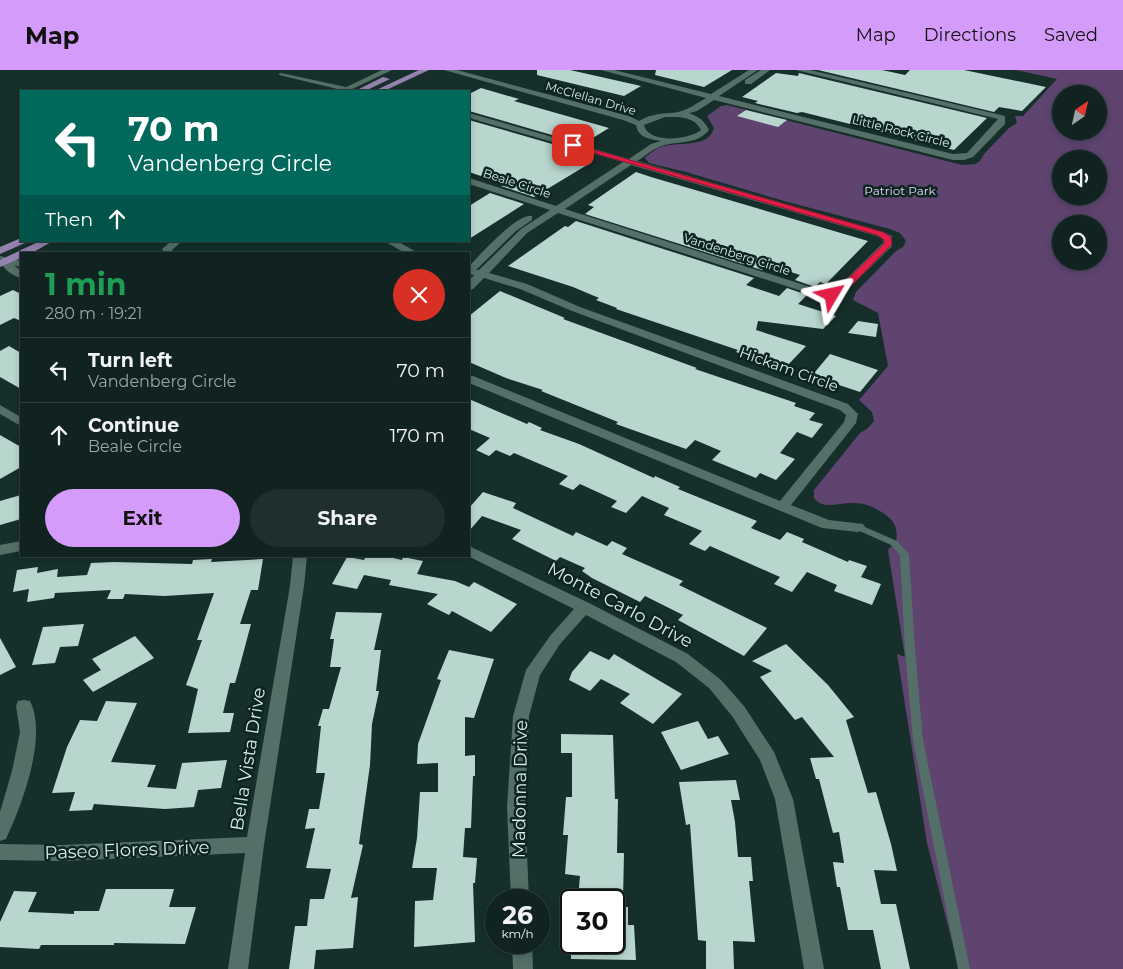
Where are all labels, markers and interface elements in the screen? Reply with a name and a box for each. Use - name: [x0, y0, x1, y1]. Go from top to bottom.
- text: Map: [25, 21, 79, 50]
- text: Map: [856, 24, 896, 46]
- text: Directions: [924, 24, 1016, 46]
- text: Saved: [1044, 24, 1098, 46]
- street label: McClellan Drive: [544, 78, 638, 118]
- north arrow: [1052, 85, 1108, 140]
- map controls: [1052, 85, 1107, 270]
- text: 70 m: [128, 107, 219, 150]
- icon: left: [45, 110, 110, 175]
- street label: Little Rock Circle: [851, 112, 951, 150]
- pin: [552, 124, 594, 166]
- icon: arrive: [559, 131, 587, 159]
- text: Vandenberg Circle: [128, 150, 332, 177]
- button: sound: [1052, 150, 1107, 205]
- street label: Beale Circle: [481, 165, 553, 201]
- park label: Patriot Park: [864, 183, 936, 198]
- icon: ahead: [103, 205, 131, 233]
- text: Then: [45, 208, 93, 231]
- button: search: [1052, 215, 1107, 270]
- street label: Vandenberg Circle: [682, 230, 792, 278]
- text: 1 min: [45, 266, 126, 303]
- position arrow: [805, 268, 857, 320]
- button: close: [393, 269, 445, 321]
- text: 280 m · 19:21: [45, 304, 142, 323]
- street label: Hickam Circle: [737, 342, 841, 396]
- text: Turn left: [88, 349, 173, 372]
- icon: left: [45, 356, 73, 384]
- text: 70 m: [396, 359, 445, 382]
- text: Vandenberg Circle: [88, 372, 236, 391]
- text: Continue: [88, 414, 179, 437]
- icon: ahead: [45, 421, 73, 449]
- text: 170 m: [390, 424, 445, 447]
- text: Beale Circle: [88, 437, 182, 456]
- button: Exit: [45, 489, 240, 547]
- button: Share: [250, 489, 445, 547]
- street label: Monte Carlo Drive: [544, 557, 697, 653]
- street label: Bella Vista Drive: [226, 686, 270, 832]
- street label: Madonna Drive: [508, 720, 532, 858]
- street label: Paseo Flores Drive: [44, 836, 210, 864]
- speed limit sign: 30: [560, 889, 625, 954]
- text: 26: [502, 900, 533, 930]
- text: km/h: [501, 926, 534, 941]

